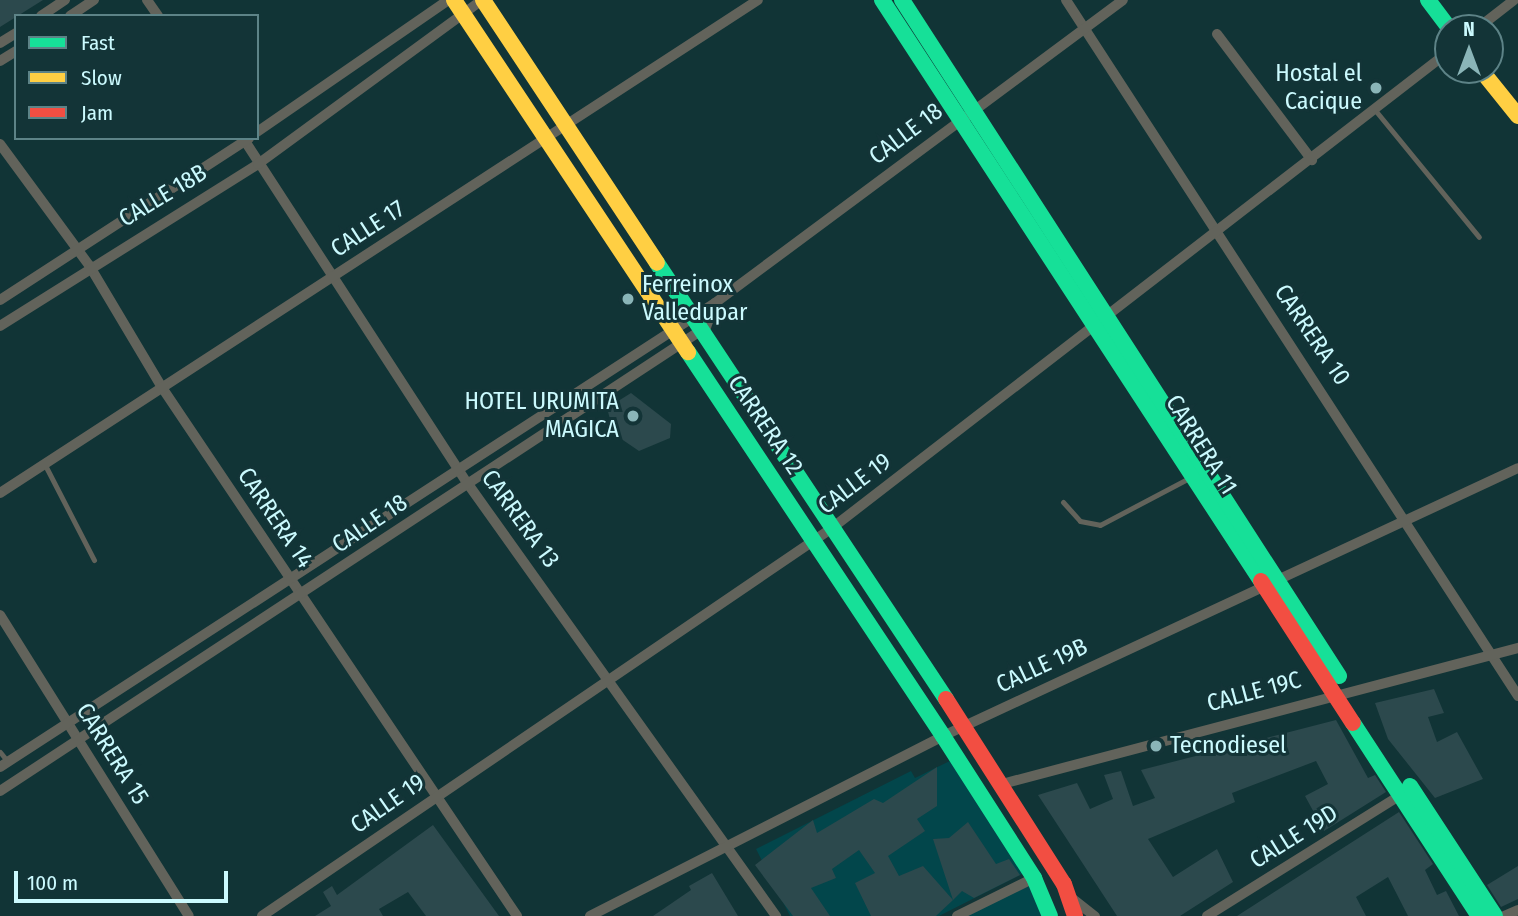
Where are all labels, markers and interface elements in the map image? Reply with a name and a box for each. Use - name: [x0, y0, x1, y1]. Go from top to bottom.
- legend: [14, 14, 259, 140]
- north arrow: [1434, 14, 1504, 84]
- text: N: [1463, 18, 1475, 41]
- text: Fast: [81, 30, 115, 56]
- place label: Hostal el Cacique: [1275, 60, 1362, 116]
- text: Slow: [81, 65, 122, 91]
- marker: Hostal el Cacique: [1368, 80, 1384, 96]
- street label: CALLE 18: [864, 97, 948, 171]
- text: Jam: [81, 100, 113, 126]
- street label: CALLE 18B: [114, 159, 212, 233]
- street label: CALLE 17: [326, 195, 410, 263]
- place label: Ferreinox Valledupar: [642, 271, 747, 327]
- street label: CARRERA 10: [1268, 279, 1356, 391]
- marker: Ferreinox Valledupar: [620, 291, 636, 307]
- street label: CARRERA 12: [721, 370, 809, 480]
- place label: HOTEL URUMITA MAGICA: [465, 388, 619, 444]
- street label: CARRERA 11: [1159, 390, 1243, 500]
- marker: HOTEL URUMITA MAGICA: [625, 408, 641, 424]
- street label: CALLE 19: [813, 447, 897, 521]
- street label: CARRERA 14: [231, 462, 319, 574]
- street label: CARRERA 13: [475, 465, 565, 573]
- street label: CALLE 18: [327, 488, 413, 560]
- street label: CALLE 19B: [992, 632, 1092, 700]
- street label: CALLE 19C: [1204, 666, 1304, 718]
- street label: CARRERA 15: [70, 698, 154, 810]
- place label: Tecnodiesel: [1170, 732, 1286, 760]
- marker: Tecnodiesel: [1148, 738, 1164, 754]
- street label: CALLE 19: [345, 768, 431, 840]
- street label: CALLE 19D: [1245, 799, 1343, 875]
- scale bar: [18, 856, 231, 900]
- text: 100 m: [27, 870, 78, 896]

